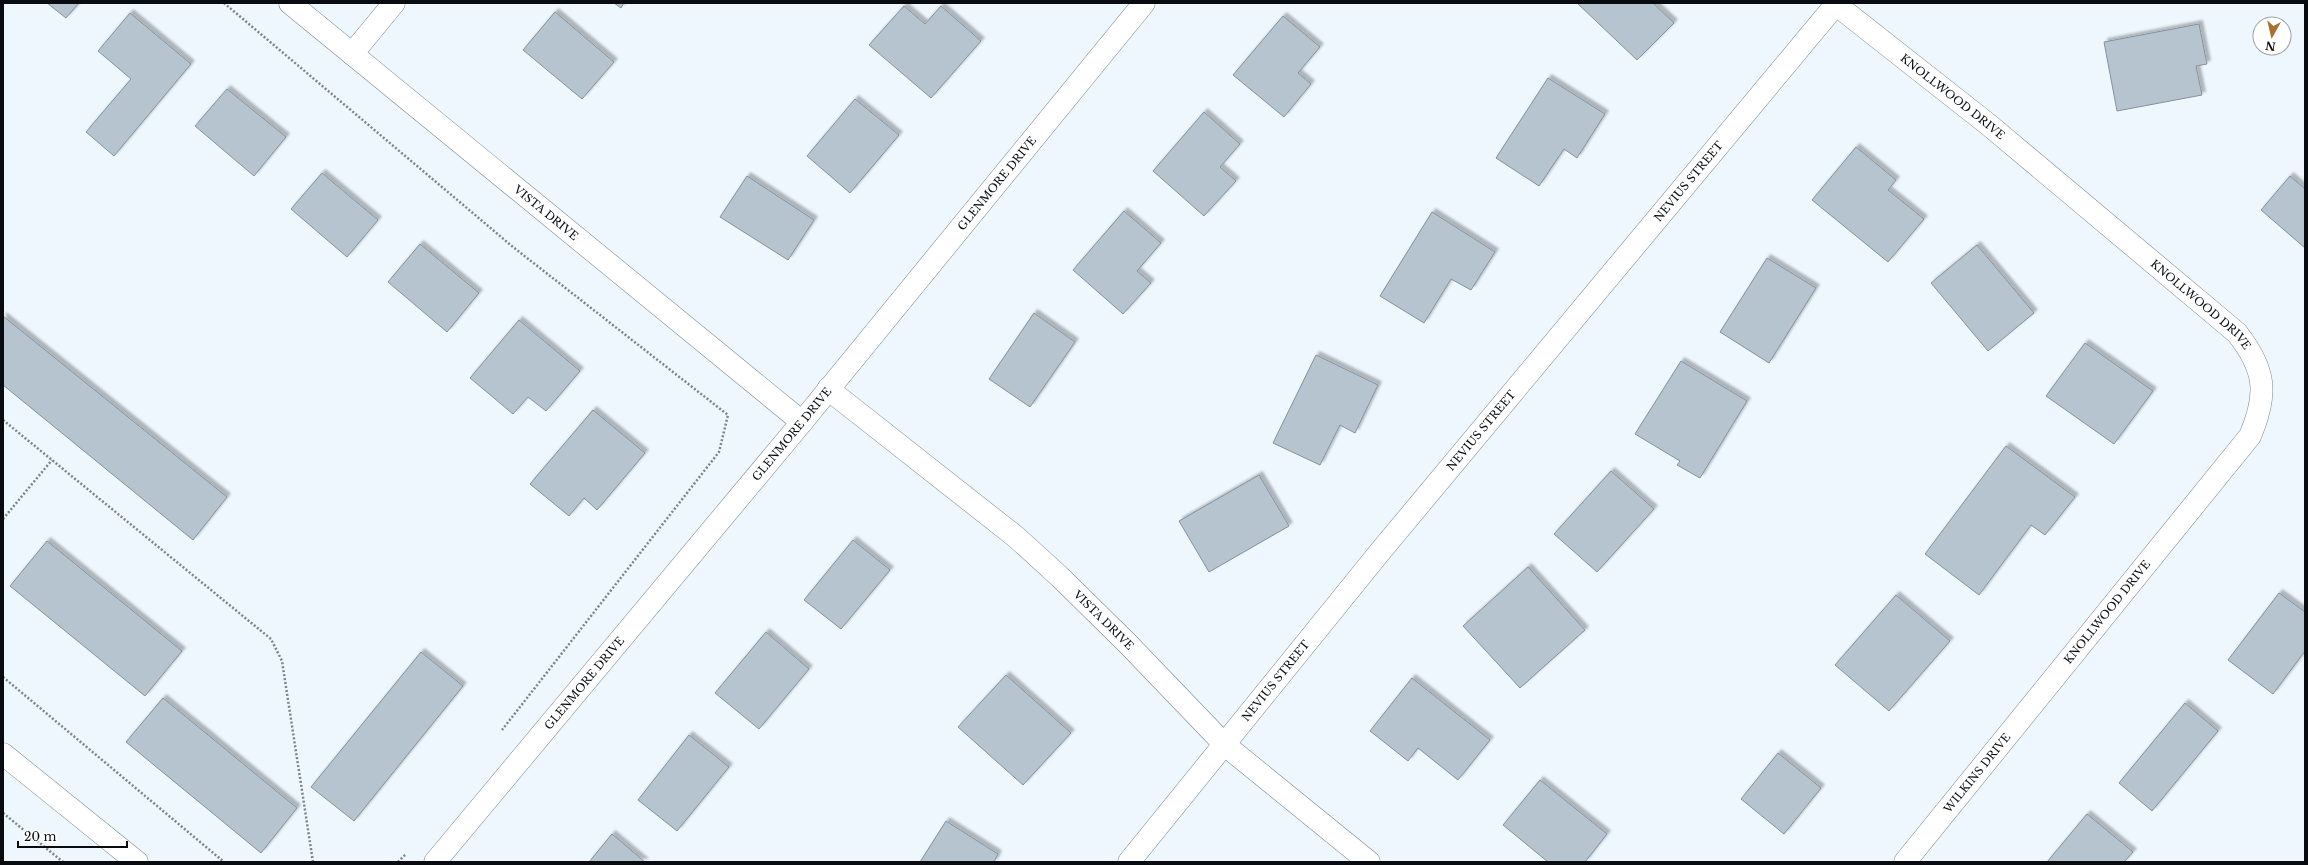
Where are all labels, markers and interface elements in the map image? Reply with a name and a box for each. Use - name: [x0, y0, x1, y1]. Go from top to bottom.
- north arrow: [2252, 16, 2292, 56]
- text: N: [2264, 38, 2277, 54]
- street label: KNOLLWOOD DRIVE: [1898, 51, 2008, 142]
- street label: GLENMORE DRIVE: [954, 134, 1039, 233]
- street label: NEVIUS STREET: [1651, 138, 1726, 224]
- street label: VISTA DRIVE: [510, 182, 581, 243]
- street label: KNOLLWOOD DRIVE: [2148, 257, 2254, 352]
- street label: GLENMORE DRIVE: [749, 385, 834, 484]
- street label: NEVIUS STREET: [1444, 387, 1519, 473]
- street label: KNOLLWOOD DRIVE: [2061, 557, 2153, 667]
- street label: VISTA DRIVE: [1070, 587, 1137, 653]
- street label: GLENMORE DRIVE: [541, 634, 627, 732]
- street label: NEVIUS STREET: [1239, 637, 1313, 724]
- street label: WILKINS DRIVE: [1940, 730, 2013, 816]
- scale bar: [18, 823, 127, 849]
- text: 20 m: [24, 829, 56, 844]

